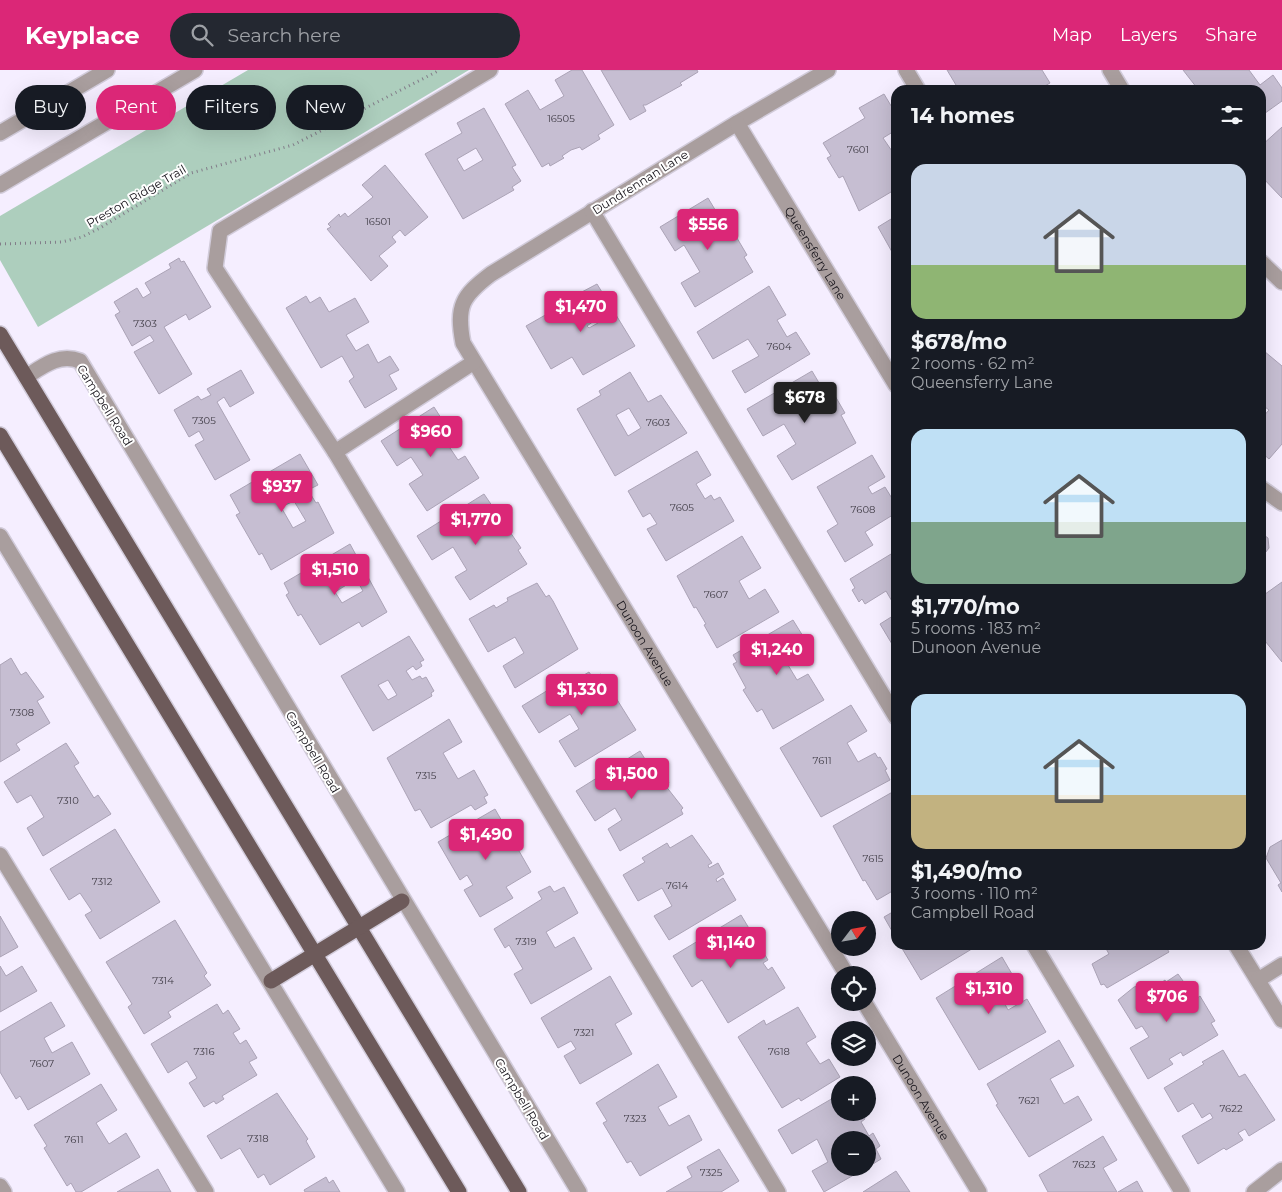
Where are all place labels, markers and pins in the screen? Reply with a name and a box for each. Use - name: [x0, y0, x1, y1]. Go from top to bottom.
- pin: $556: [678, 208, 738, 251]
- pin: $1,470: [540, 290, 622, 333]
- pin: $678: [775, 382, 835, 424]
- pin: $960: [401, 416, 461, 458]
- pin: $937: [252, 470, 312, 513]
- pin: $1,770: [435, 504, 517, 546]
- pin: $1,510: [294, 554, 376, 596]
- pin: $1,240: [736, 634, 818, 676]
- pin: $1,330: [541, 674, 623, 716]
- pin: $1,500: [591, 758, 673, 800]
- pin: $1,490: [445, 818, 527, 861]
- pin: $1,140: [690, 926, 772, 969]
- pin: $1,310: [948, 972, 1030, 1015]
- pin: $706: [1137, 980, 1197, 1023]

